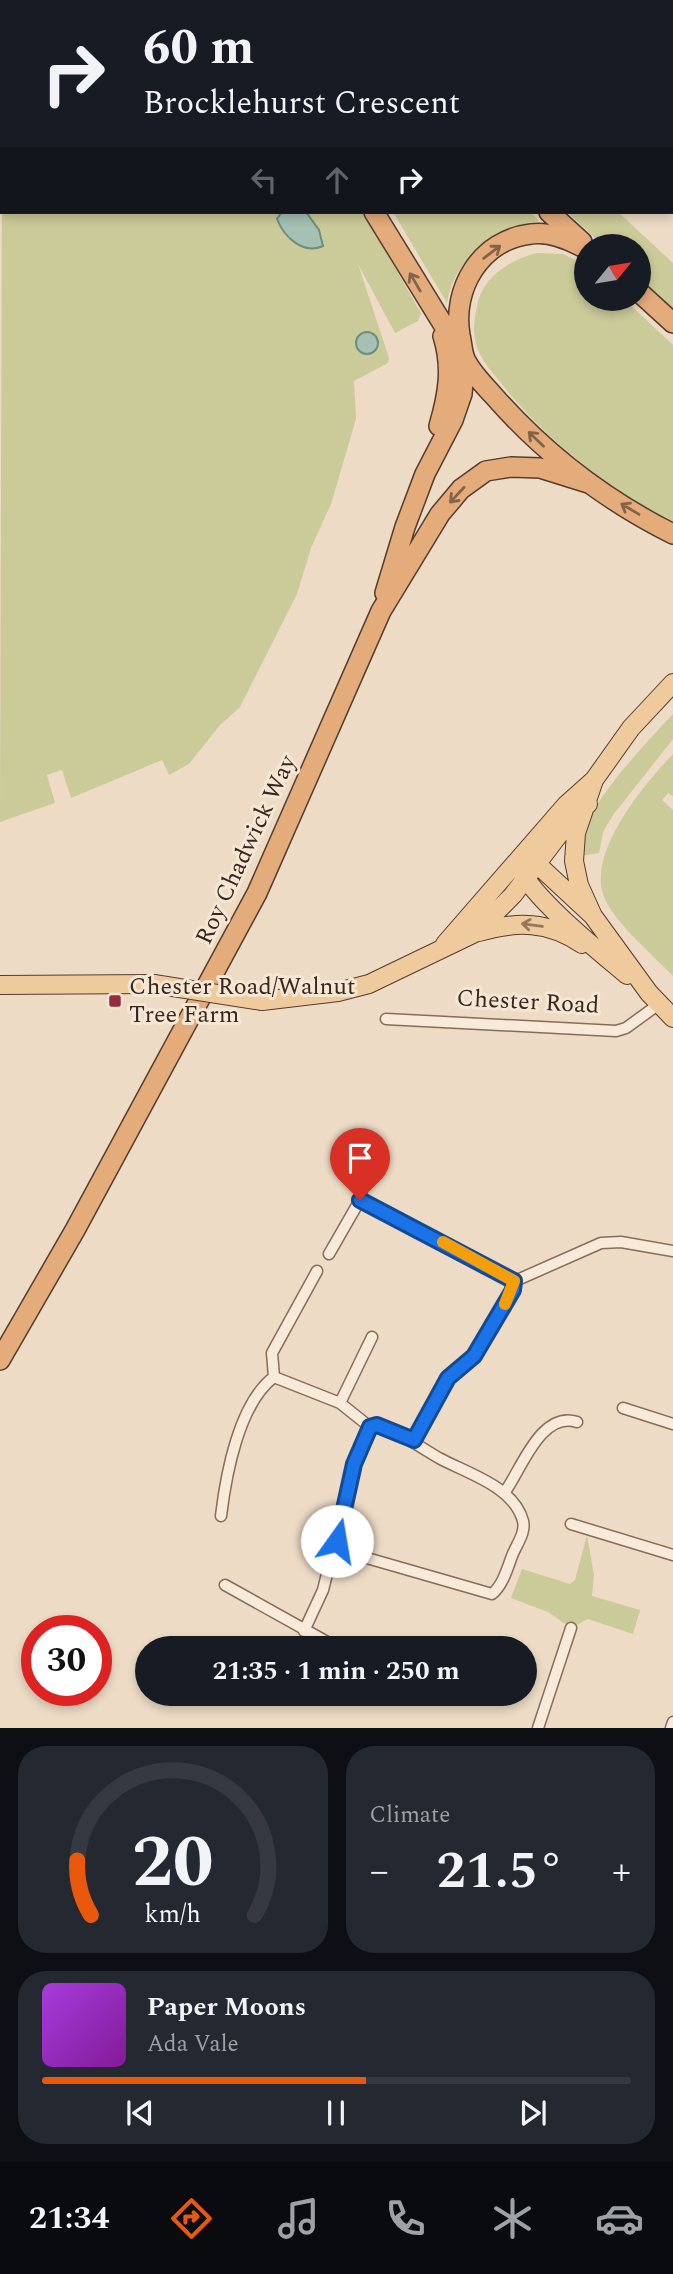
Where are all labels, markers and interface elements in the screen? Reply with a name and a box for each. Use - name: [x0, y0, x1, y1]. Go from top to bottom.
- text: 60 m: [143, 11, 254, 86]
- icon: right: [28, 28, 119, 119]
- text: Brocklehurst Crescent: [143, 79, 460, 128]
- icon: left: [245, 161, 283, 199]
- icon: ahead: [318, 161, 356, 199]
- icon: right: [391, 161, 429, 199]
- north arrow: [574, 234, 651, 312]
- map controls: [574, 234, 651, 311]
- one-way arrow: [483, 245, 502, 260]
- one-way arrow: [408, 273, 422, 293]
- one-way arrow: [527, 431, 545, 447]
- one-way arrow: [449, 486, 466, 503]
- one-way arrow: [621, 502, 641, 516]
- street label: Roy Chadwick Way: [186, 748, 306, 951]
- one-way arrow: [521, 918, 544, 931]
- place label: Chester Road/Walnut Tree Farm: [129, 969, 356, 1033]
- street label: Chester Road: [456, 980, 600, 1024]
- marker: Chester Road/Walnut Tree Farm: [107, 993, 123, 1009]
- pin: [330, 1128, 390, 1200]
- icon: arrive: [341, 1139, 379, 1177]
- position arrow: [300, 1504, 374, 1578]
- speed limit sign: 30: [21, 1615, 112, 1706]
- text: 21:35 · 1 min · 250 m: [212, 1651, 460, 1691]
- text: Climate: [370, 1798, 450, 1833]
- text: 20: [132, 1809, 214, 1920]
- text: 21.5°: [437, 1832, 564, 1911]
- text: −: [370, 1843, 389, 1901]
- text: +: [612, 1843, 631, 1901]
- text: km/h: [145, 1896, 201, 1934]
- text: Paper Moons: [147, 1987, 306, 2027]
- text: Ada Vale: [147, 2027, 239, 2062]
- icon: previous: [121, 2094, 159, 2132]
- icon: pause: [317, 2094, 355, 2132]
- icon: next: [514, 2094, 552, 2132]
- text: 21:34: [29, 2194, 109, 2243]
- icon: directions: [167, 2194, 216, 2243]
- icon: music: [274, 2194, 323, 2243]
- icon: phone: [381, 2194, 430, 2243]
- icon: climate: [488, 2194, 537, 2243]
- icon: car: [595, 2194, 644, 2243]

